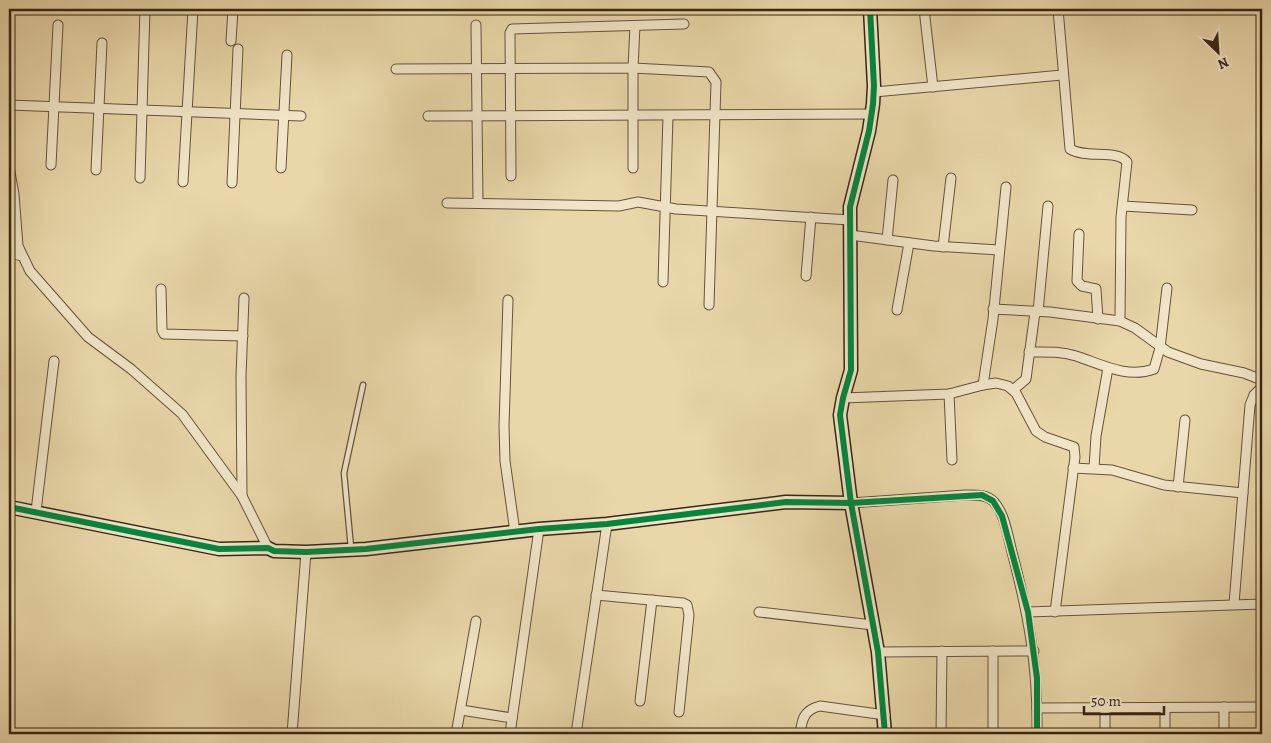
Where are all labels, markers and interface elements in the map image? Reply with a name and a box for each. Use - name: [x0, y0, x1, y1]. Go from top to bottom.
- north arrow: [1194, 28, 1244, 78]
- text: N: [1215, 53, 1232, 74]
- scale bar: [1084, 683, 1164, 715]
- text: 50 m: [1091, 691, 1121, 711]

